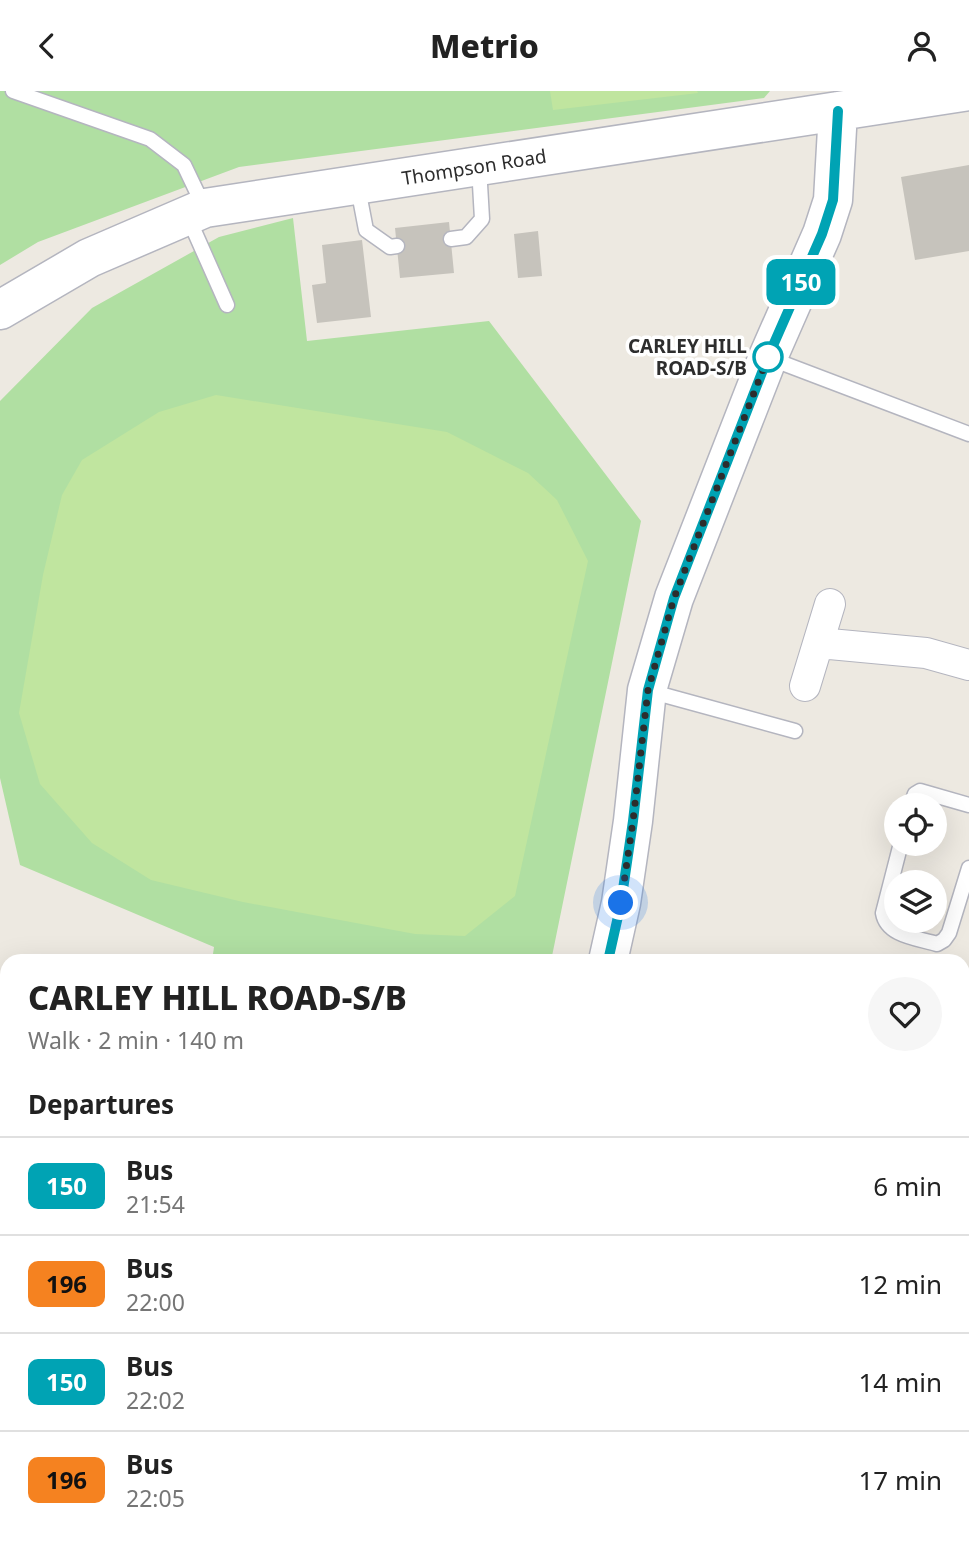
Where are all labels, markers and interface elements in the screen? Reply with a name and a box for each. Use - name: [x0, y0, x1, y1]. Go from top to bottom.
- text: Metrio: [430, 24, 539, 67]
- icon: back: [28, 27, 66, 65]
- icon: person: [903, 27, 941, 65]
- street label: Thompson Road: [400, 143, 548, 191]
- line badge: 150: [761, 259, 841, 305]
- text: 150: [780, 265, 822, 298]
- place label: CARLEY HILL ROAD-S/B: [628, 333, 747, 381]
- marker: CARLEY HILL ROAD-S/B: [753, 342, 783, 372]
- map controls: [884, 793, 947, 933]
- button: locate: [884, 793, 947, 856]
- button: layers: [884, 870, 947, 933]
- your location: [603, 885, 638, 920]
- text: CARLEY HILL ROAD-S/B: [28, 975, 407, 1020]
- button: heart: [868, 977, 942, 1051]
- text: Walk · 2 min · 140 m: [28, 1024, 244, 1056]
- text: Departures: [28, 1086, 174, 1122]
- text: Bus: [126, 1152, 173, 1188]
- text: 6 min: [873, 1168, 942, 1204]
- text: 150: [46, 1169, 87, 1202]
- text: 21:54: [126, 1188, 185, 1220]
- text: Bus: [126, 1250, 173, 1286]
- text: 12 min: [858, 1266, 942, 1302]
- text: 196: [46, 1267, 87, 1300]
- text: 22:00: [126, 1286, 185, 1318]
- text: Bus: [126, 1348, 173, 1384]
- text: 14 min: [858, 1364, 942, 1400]
- text: 150: [46, 1365, 87, 1398]
- text: 22:02: [126, 1384, 185, 1416]
- text: Bus: [126, 1446, 173, 1482]
- text: 17 min: [858, 1462, 942, 1498]
- text: 196: [46, 1463, 87, 1496]
- text: 22:05: [126, 1482, 185, 1514]

